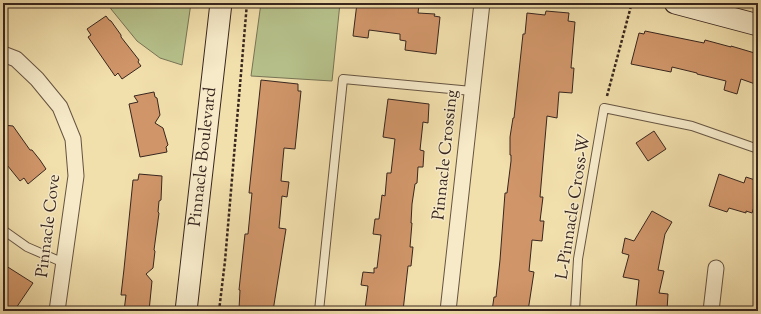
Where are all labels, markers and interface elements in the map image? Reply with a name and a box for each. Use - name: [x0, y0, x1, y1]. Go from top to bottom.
- street label: Pinnacle Boulevard: [184, 86, 223, 228]
- street label: Pinnacle Crossing: [427, 89, 465, 221]
- street label: L-Pinnacle Cross-W: [551, 133, 597, 281]
- street label: Pinnacle Cove: [31, 173, 67, 279]

